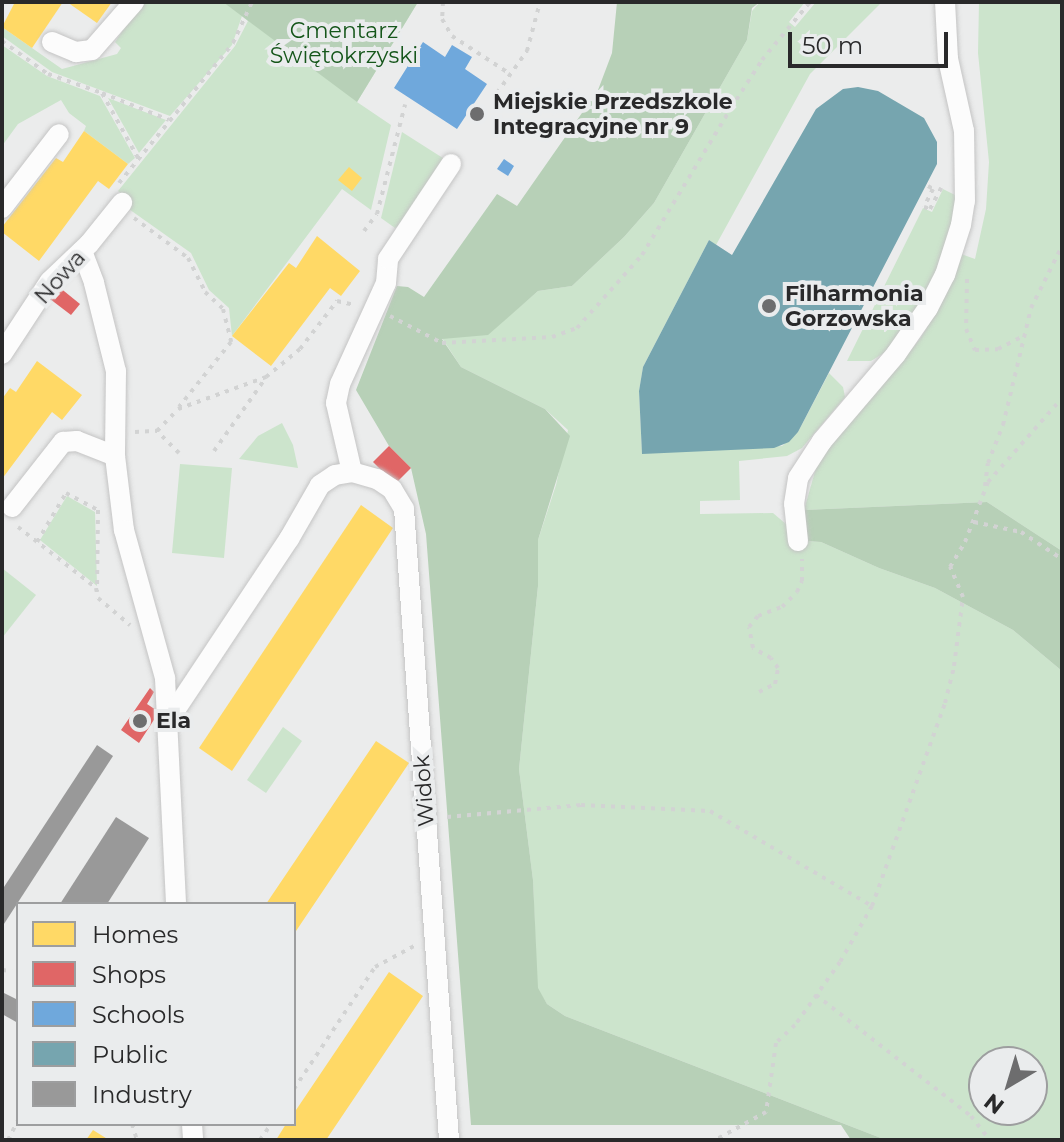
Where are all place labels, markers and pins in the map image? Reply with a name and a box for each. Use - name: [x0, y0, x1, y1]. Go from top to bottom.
- place label: Miejskie Przedszkole Integracyjne nr 9: [493, 88, 733, 140]
- marker: Miejskie Przedszkole Integracyjne nr 9: [468, 105, 486, 123]
- place label: Filharmonia Gorzowska: [785, 280, 923, 332]
- marker: Filharmonia Gorzowska: [760, 297, 778, 315]
- place label: Ela: [156, 708, 191, 734]
- marker: Ela: [131, 712, 149, 730]

